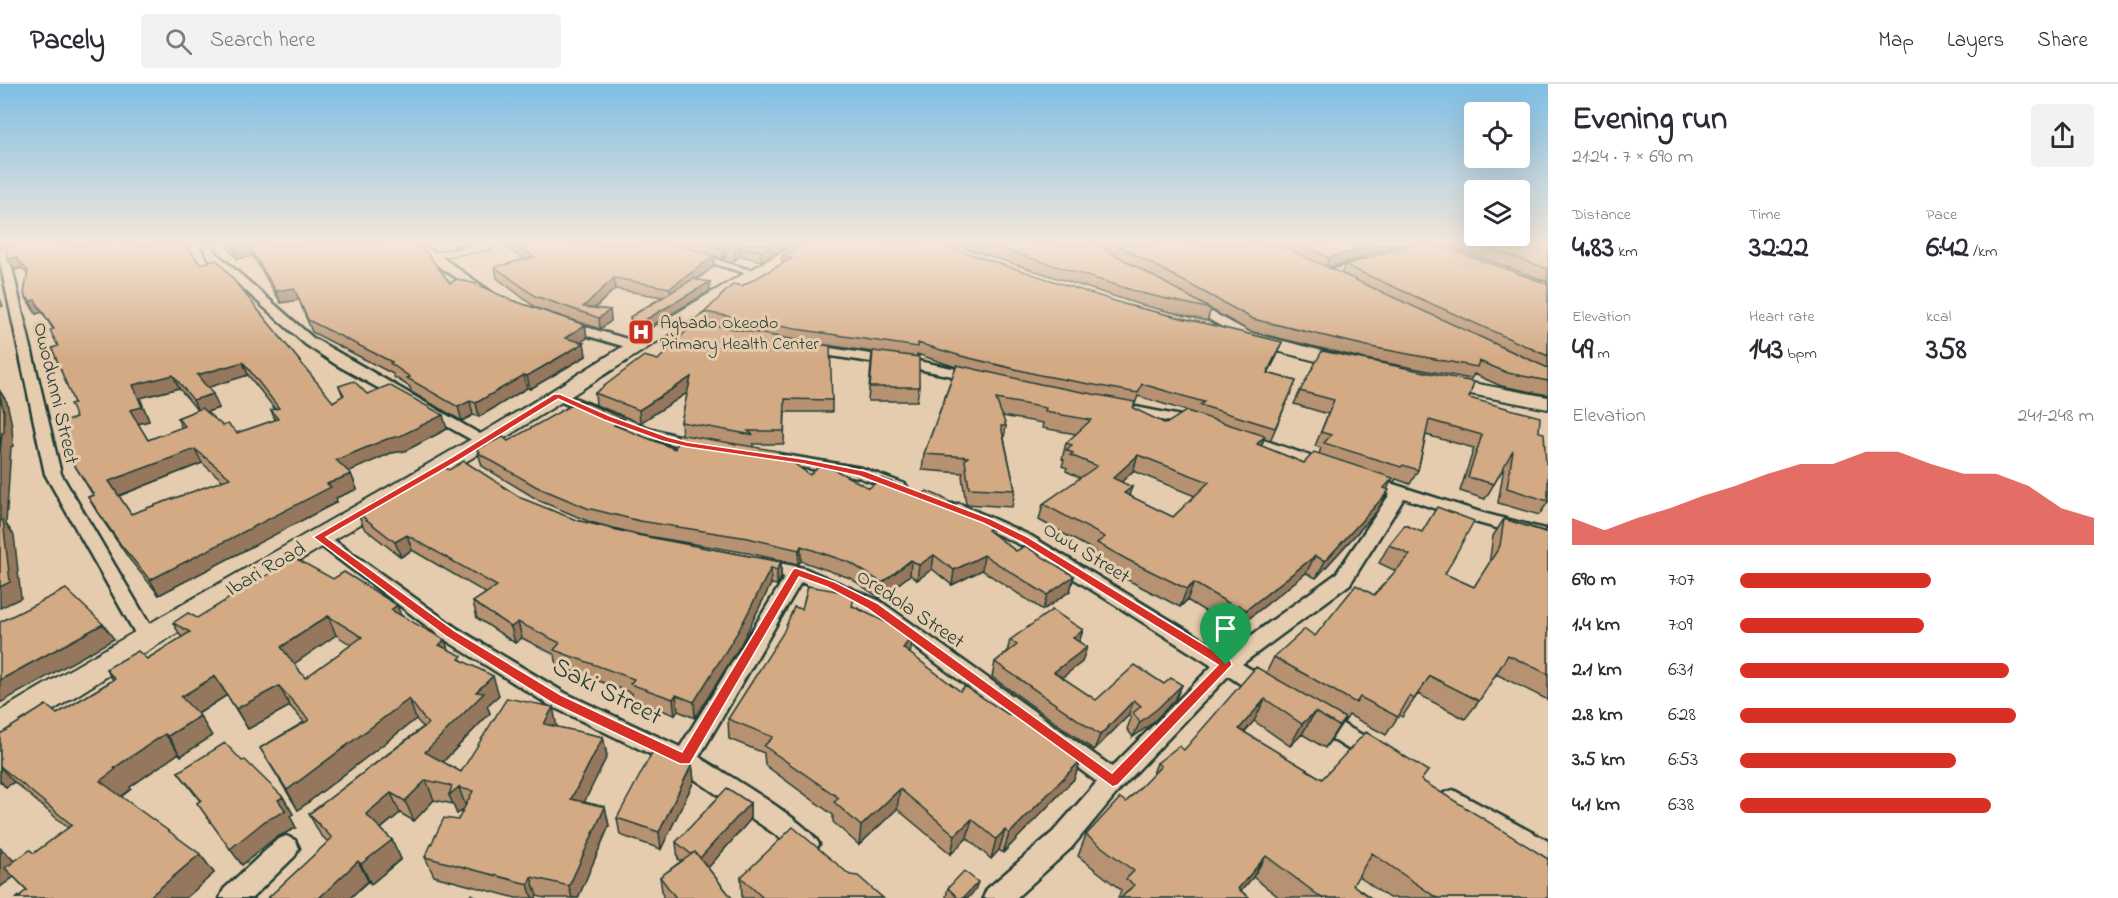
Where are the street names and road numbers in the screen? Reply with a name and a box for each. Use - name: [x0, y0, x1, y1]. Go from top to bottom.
- street label: Owodunni Street: [24, 320, 86, 467]
- street label: Owu Street: [1037, 515, 1135, 592]
- street label: Ibari Road: [220, 534, 312, 605]
- street label: Oredola Street: [850, 562, 970, 657]
- street label: Saki Street: [545, 649, 668, 737]

